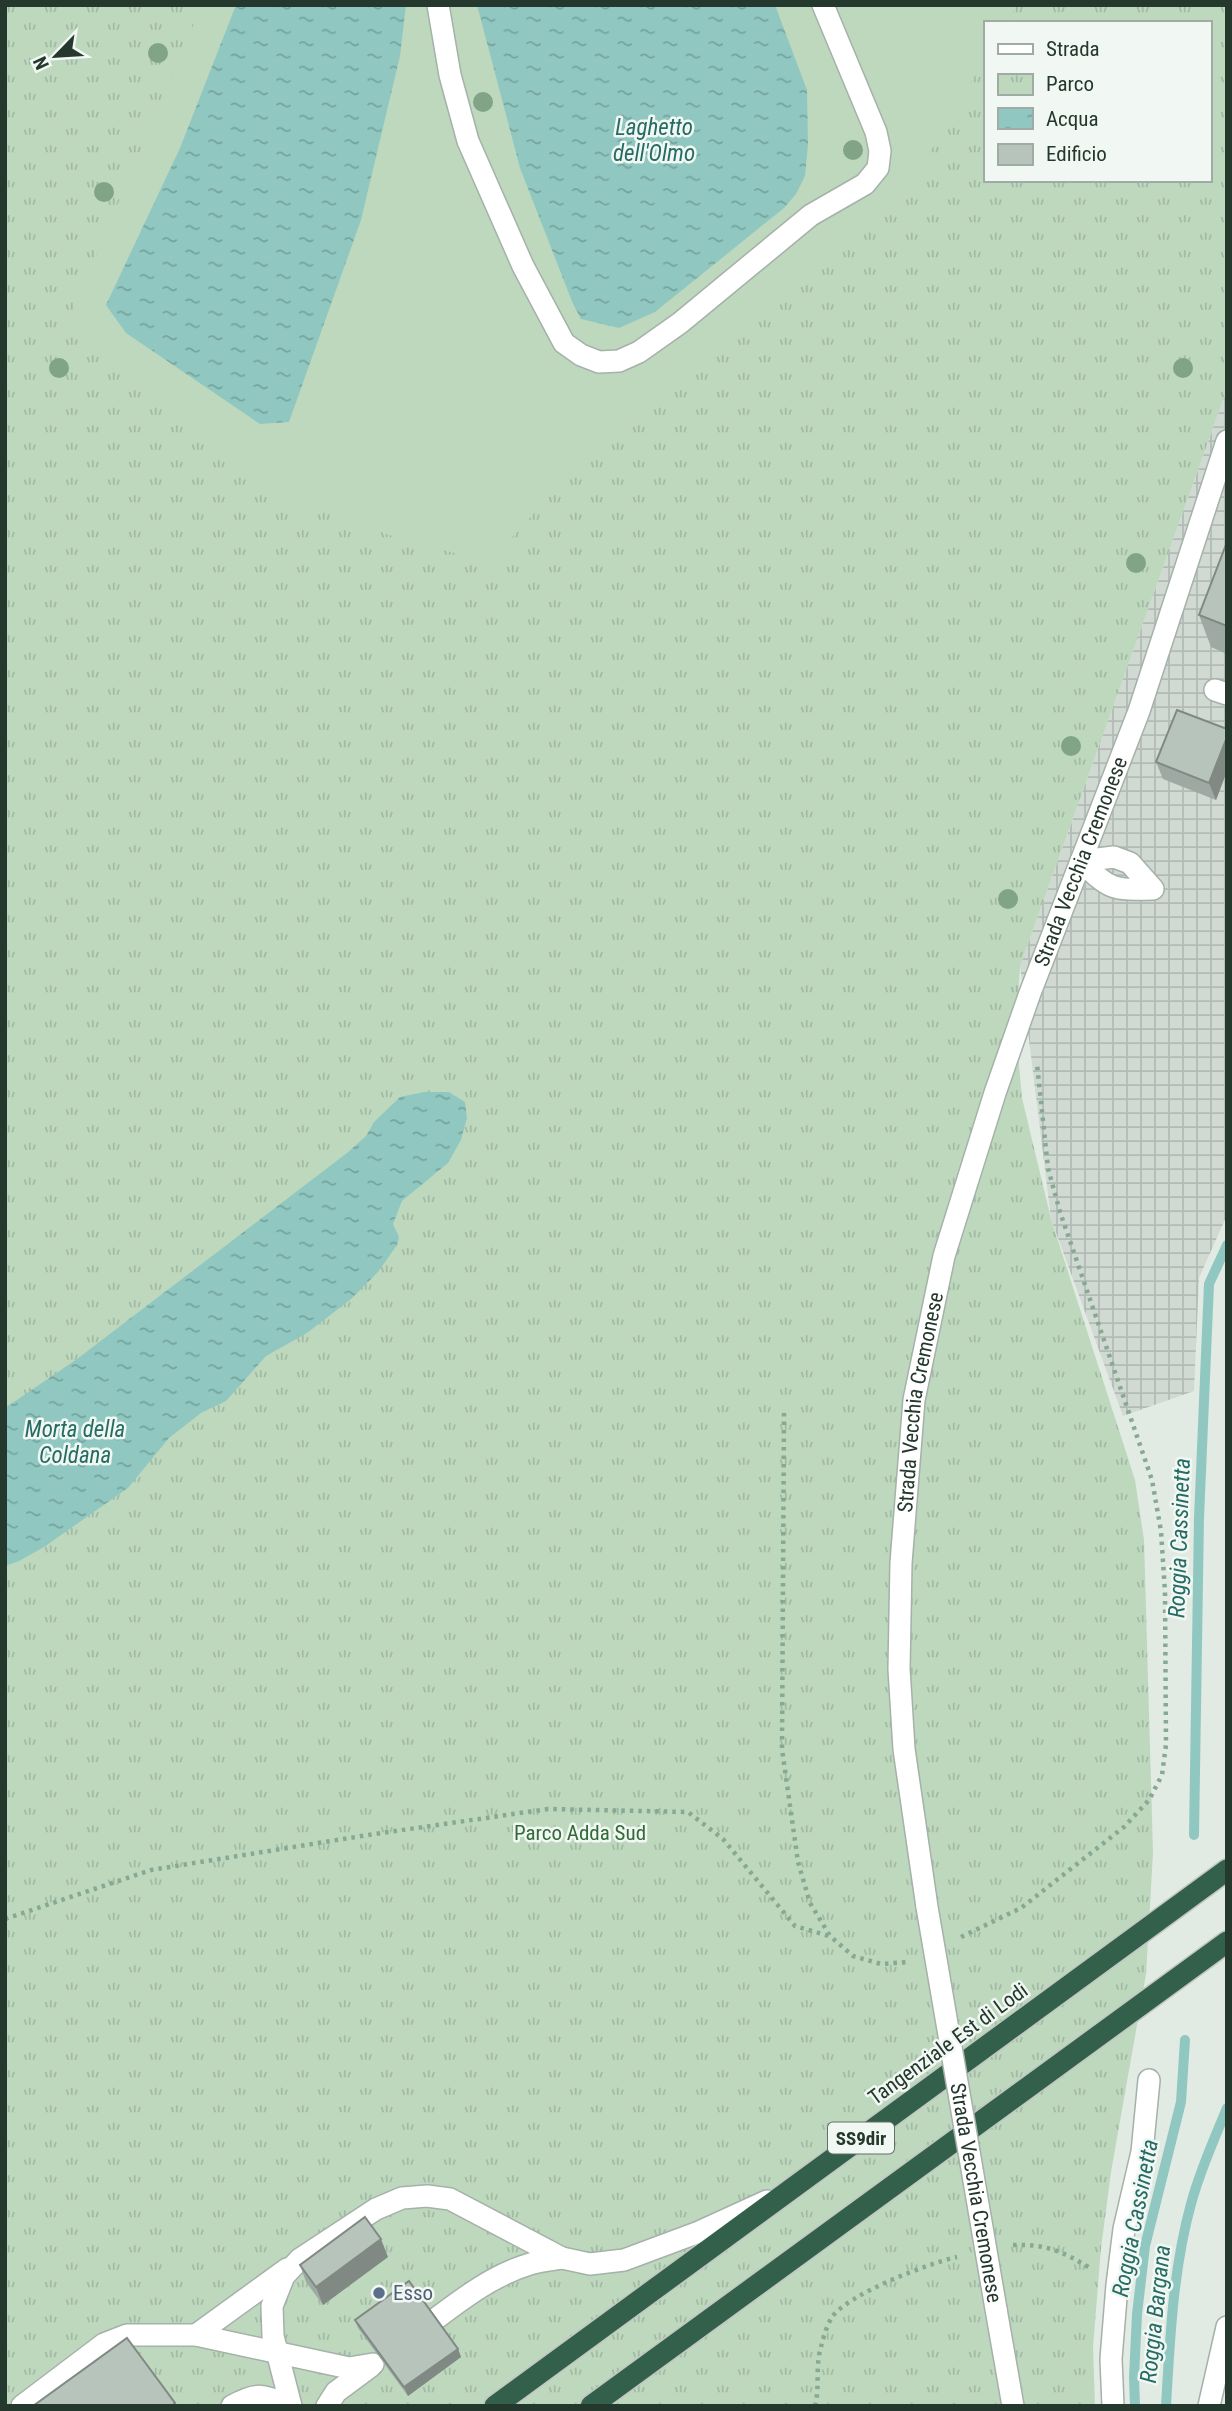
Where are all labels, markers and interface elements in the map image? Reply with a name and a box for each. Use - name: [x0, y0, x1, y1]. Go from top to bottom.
- north arrow: [21, 21, 91, 91]
- legend: [984, 21, 1211, 182]
- text: Strada: [1046, 37, 1100, 61]
- text: N: [28, 53, 54, 73]
- text: Parco: [1046, 72, 1094, 96]
- text: Acqua: [1046, 107, 1099, 131]
- water label: Laghetto dell'Olmo: [613, 114, 695, 167]
- text: Edificio: [1046, 142, 1107, 166]
- street label: Strada Vecchia Cremonese: [1029, 753, 1132, 970]
- street label: Strada Vecchia Cremonese: [893, 1290, 948, 1513]
- water label: Morta della Coldana: [25, 1416, 125, 1469]
- water label: Roggia Cassinetta: [1163, 1458, 1196, 1618]
- park label: Parco Adda Sud: [514, 1821, 646, 1845]
- street label: Tangenziale Est di Lodi: [864, 1978, 1032, 2110]
- street label: Strada Vecchia Cremonese: [945, 2081, 1007, 2305]
- road number: SS9dir: [828, 2122, 894, 2154]
- water label: Roggia Cassinetta: [1107, 2137, 1164, 2299]
- water label: Roggia Bargana: [1135, 2244, 1176, 2384]
- place label: Esso: [393, 2281, 433, 2305]
- marker: Esso: [371, 2285, 387, 2301]

